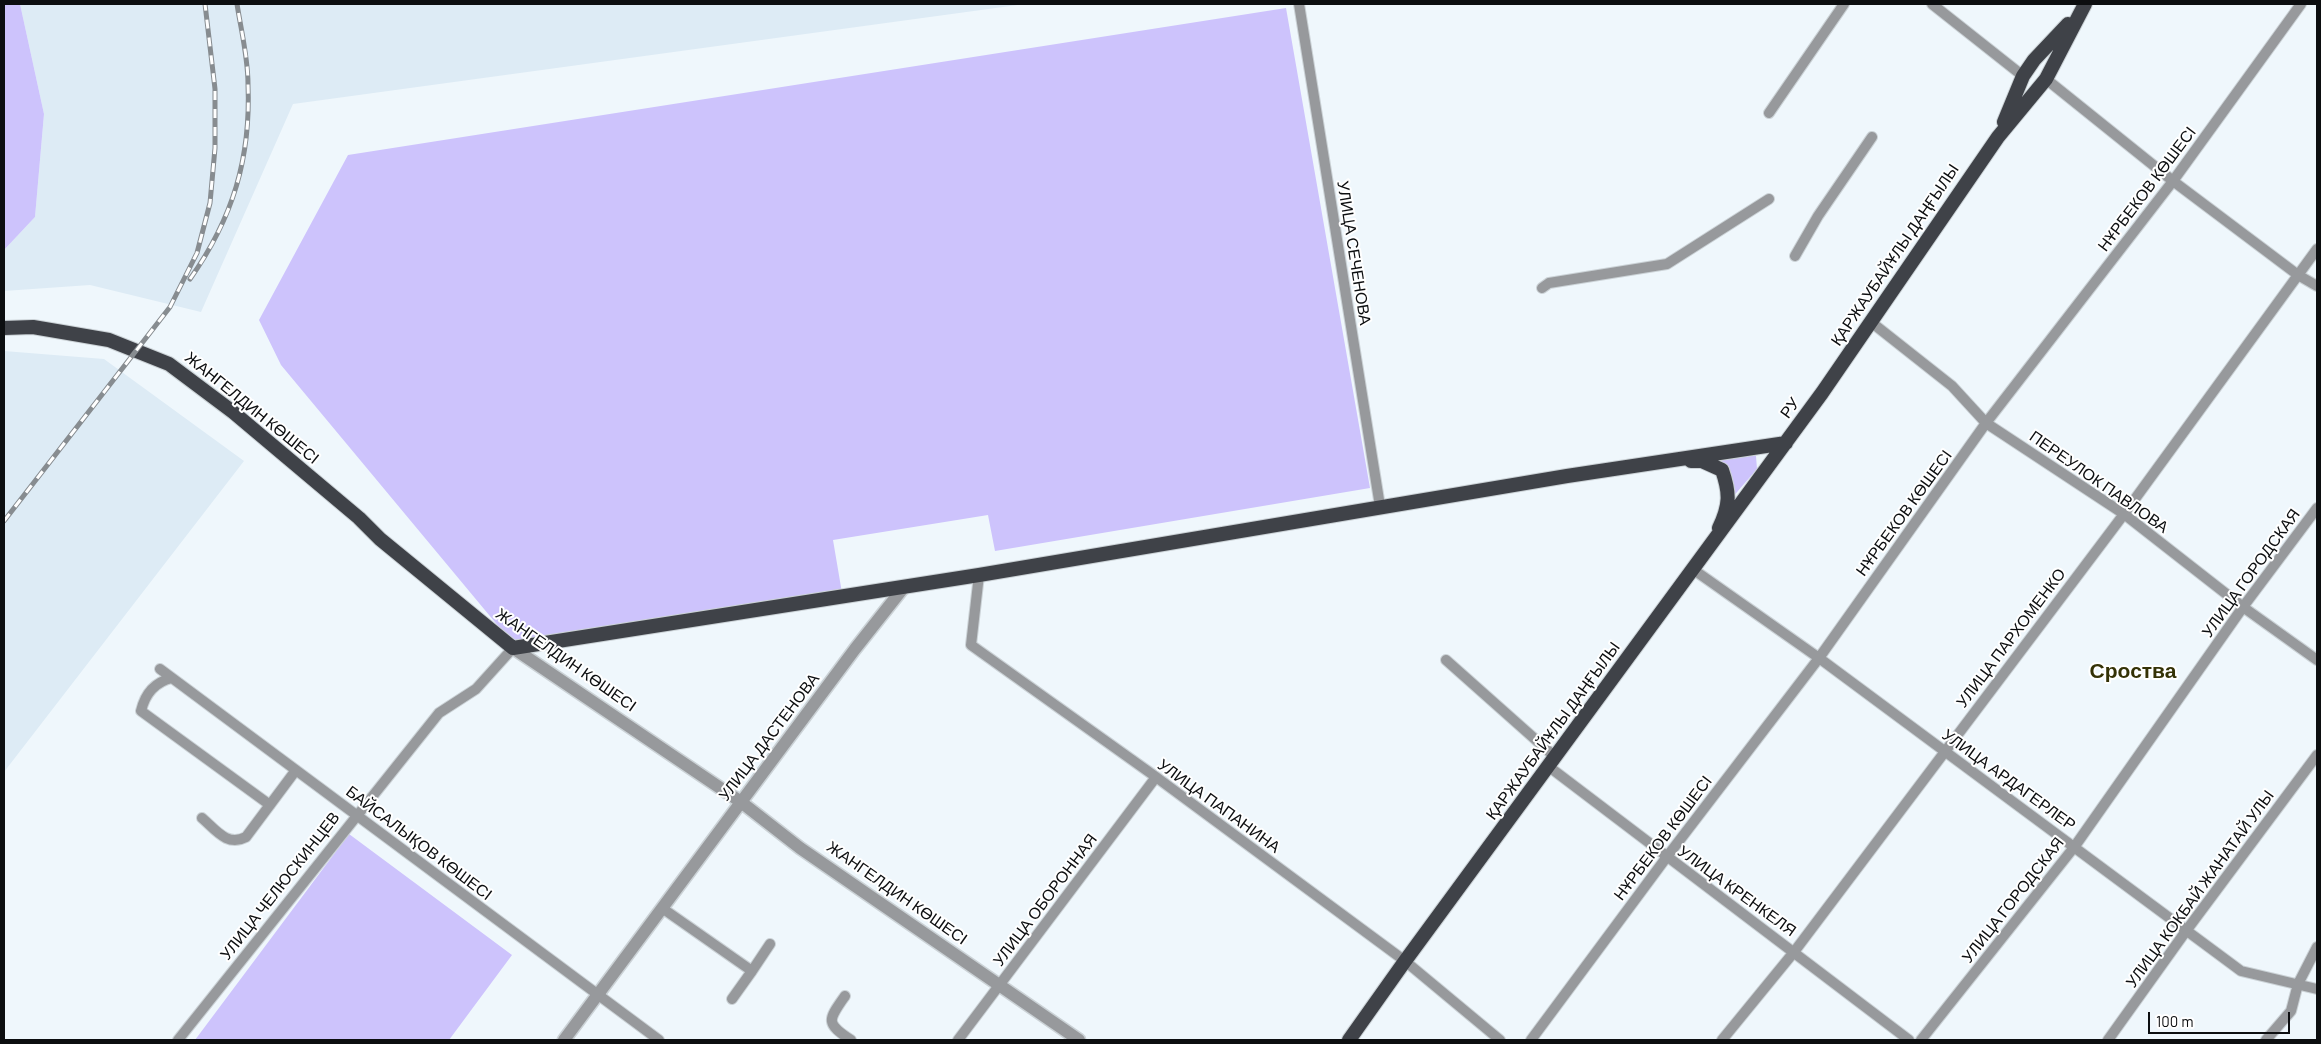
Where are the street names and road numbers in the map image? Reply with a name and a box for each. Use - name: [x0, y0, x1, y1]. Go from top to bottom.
- street label: НҰРБЕКОВ КӨШЕСІ: [2094, 123, 2200, 255]
- street label: ҚАРЖАУБАЙҰЛЫ ДАҢҒЫЛЫ: [1827, 160, 1963, 350]
- street label: УЛИЦА СЕЧЕНОВА: [1333, 180, 1375, 326]
- street label: ЖАНГЕЛДИН КӨШЕСІ: [181, 348, 323, 468]
- street label: РУ: [1776, 394, 1804, 422]
- street label: ПЕРЕУЛОК ПАВЛОВА: [2026, 427, 2172, 537]
- street label: НҰРБЕКОВ КӨШЕСІ: [1852, 446, 1956, 580]
- street label: УЛИЦА ГОРОДСКАЯ: [2198, 505, 2304, 641]
- street label: УЛИЦА ПАРХОМЕНКО: [1952, 565, 2070, 711]
- street label: ЖАНГЕЛДИН КӨШЕСІ: [492, 604, 640, 716]
- street label: ҚАРЖАУБАЙҰЛЫ ДАҢҒЫЛЫ: [1482, 638, 1624, 824]
- street label: УЛИЦА ДАСТЕНОВА: [715, 669, 823, 805]
- street label: УЛИЦА АРДАГЕРЛЕР: [1939, 725, 2079, 835]
- street label: УЛИЦА ПАПАНИНА: [1154, 755, 1284, 857]
- street label: НҰРБЕКОВ КӨШЕСІ: [1610, 772, 1716, 904]
- street label: БАЙСАЛЫҚОВ КӨШЕСІ: [342, 782, 496, 904]
- street label: УЛИЦА КОКБАЙ ЖАНАТАЙ УЛЫ: [2122, 787, 2278, 991]
- street label: УЛИЦА ЧЕЛЮСКИНЦЕВ: [216, 808, 344, 964]
- street label: УЛИЦА ОБОРОННАЯ: [989, 830, 1101, 970]
- street label: УЛИЦА ГОРОДСКАЯ: [1958, 833, 2068, 967]
- street label: ЖАНГЕЛДИН КӨШЕСІ: [823, 837, 971, 949]
- street label: УЛИЦА КРЕНКЕЛЯ: [1674, 842, 1800, 940]

